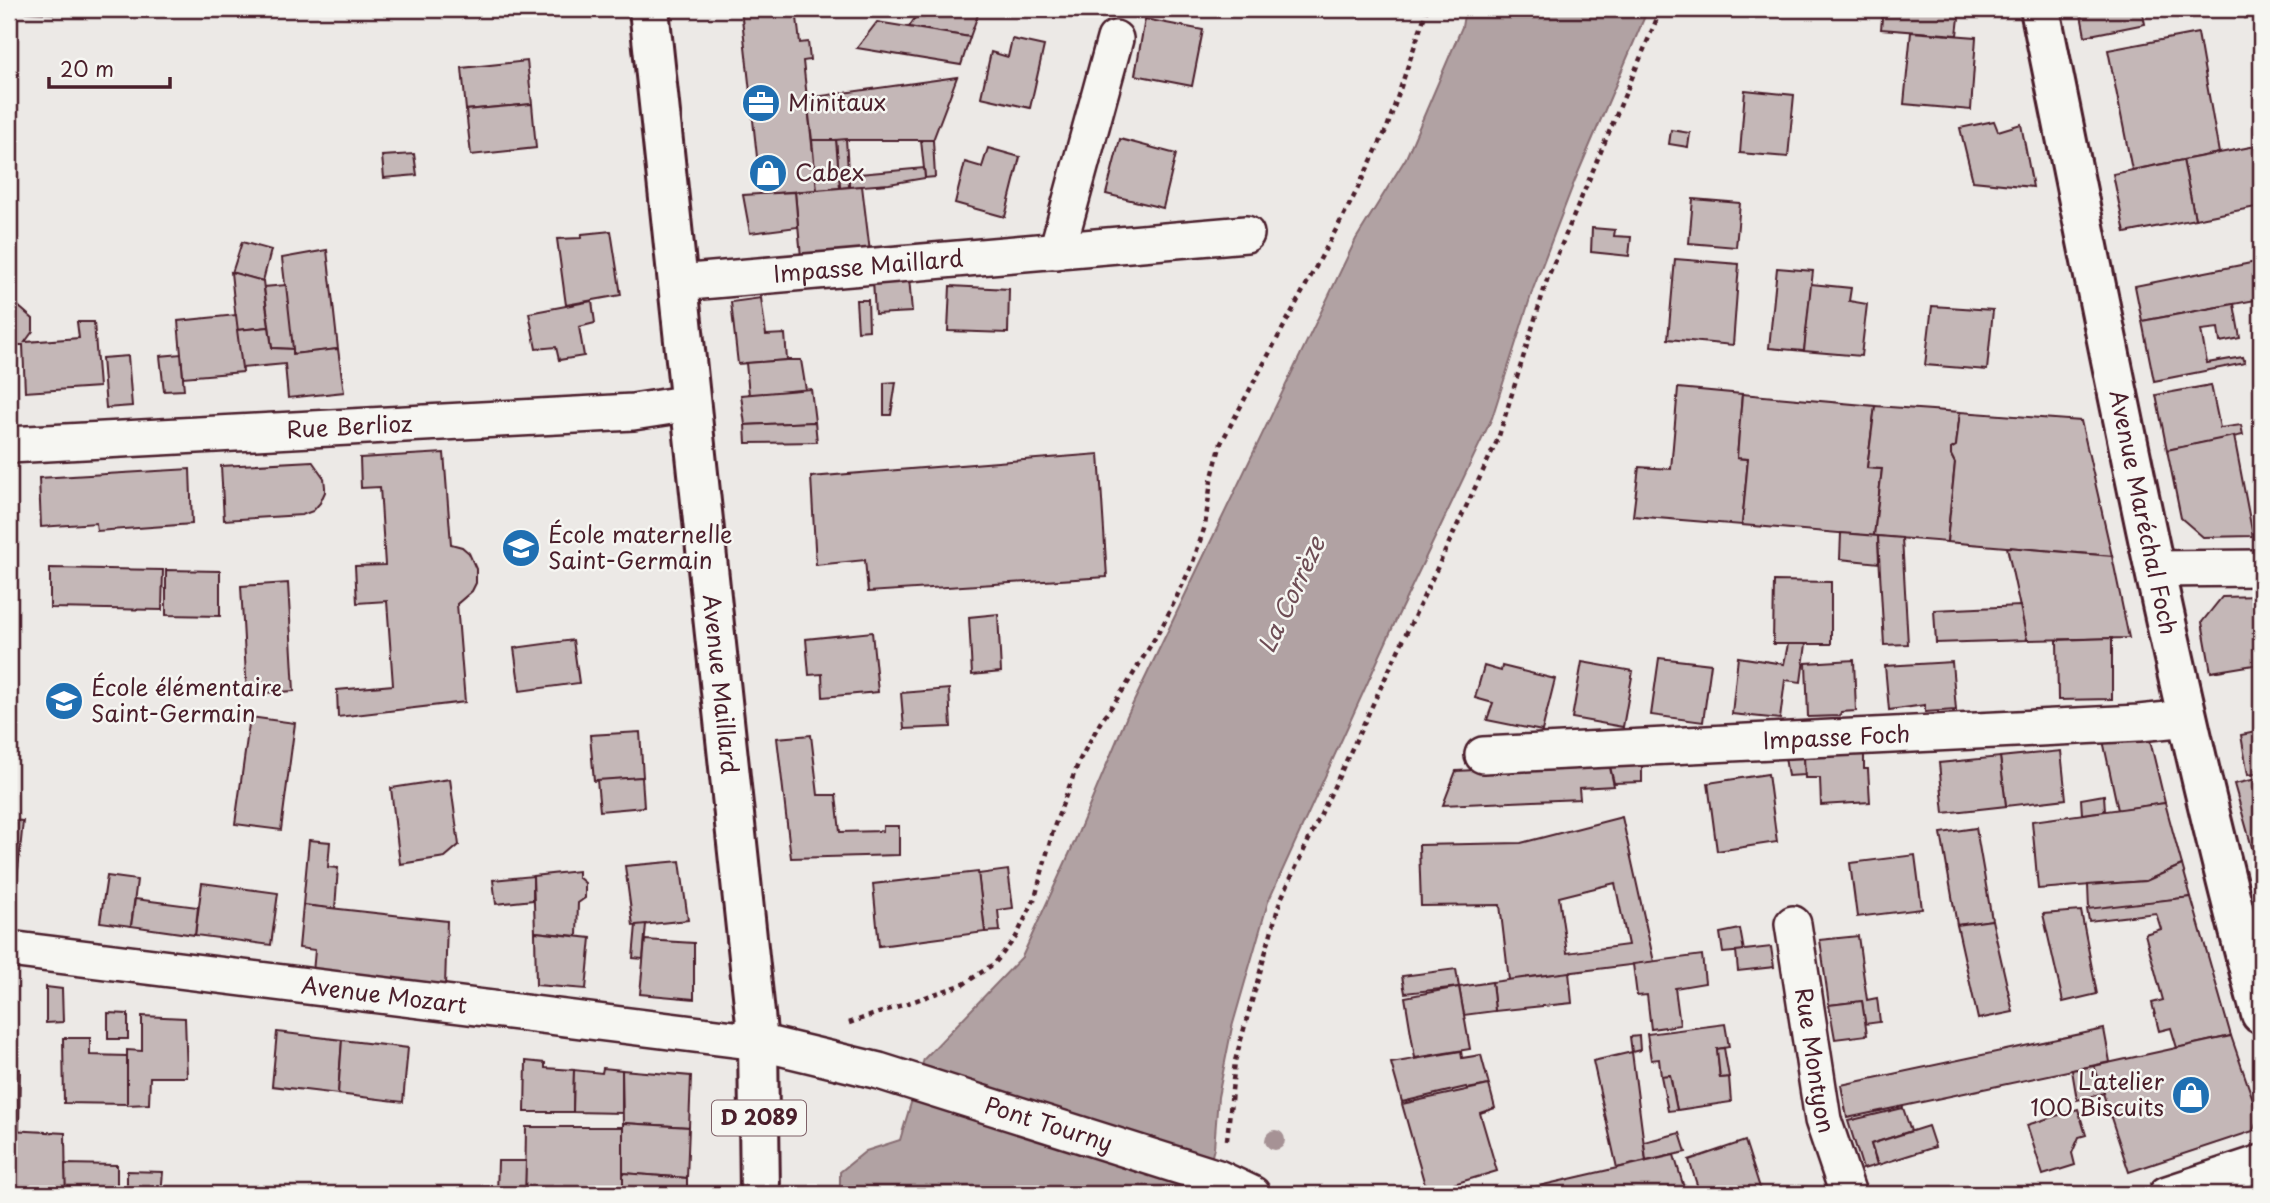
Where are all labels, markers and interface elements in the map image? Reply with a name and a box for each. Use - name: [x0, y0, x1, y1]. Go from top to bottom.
- scale bar: [49, 46, 170, 90]
- text: 20 m: [60, 52, 114, 84]
- office icon: Minitaux: [740, 82, 782, 124]
- place label: Minitaux: [788, 84, 886, 119]
- shop icon: Cabex: [747, 152, 789, 194]
- place label: Cabex: [795, 154, 864, 189]
- street label: Impasse Maillard: [772, 239, 964, 291]
- street label: Avenue Maréchal Foch: [2101, 387, 2187, 638]
- street label: Rue Berlioz: [286, 405, 413, 446]
- place label: École maternelle Saint-Germain: [548, 516, 732, 577]
- school or university icon: École maternelle Saint-Germain: [500, 527, 542, 569]
- water label: La Corrèze: [1248, 529, 1333, 658]
- street label: Avenue Maillard: [695, 593, 749, 776]
- place label: École élémentaire Saint-Germain: [91, 669, 282, 730]
- school or university icon: École élémentaire Saint-Germain: [43, 680, 85, 722]
- street label: Impasse Foch: [1762, 715, 1911, 757]
- street label: Avenue Mozart: [299, 966, 469, 1022]
- street label: Rue Montyon: [1787, 985, 1845, 1137]
- place label: L'atelier 100 Biscuits: [2030, 1063, 2165, 1124]
- shop icon: L'atelier 100 Biscuits: [2170, 1074, 2212, 1116]
- street label: Pont Tourny: [980, 1086, 1118, 1160]
- road number: D 2089: [712, 1100, 806, 1136]

